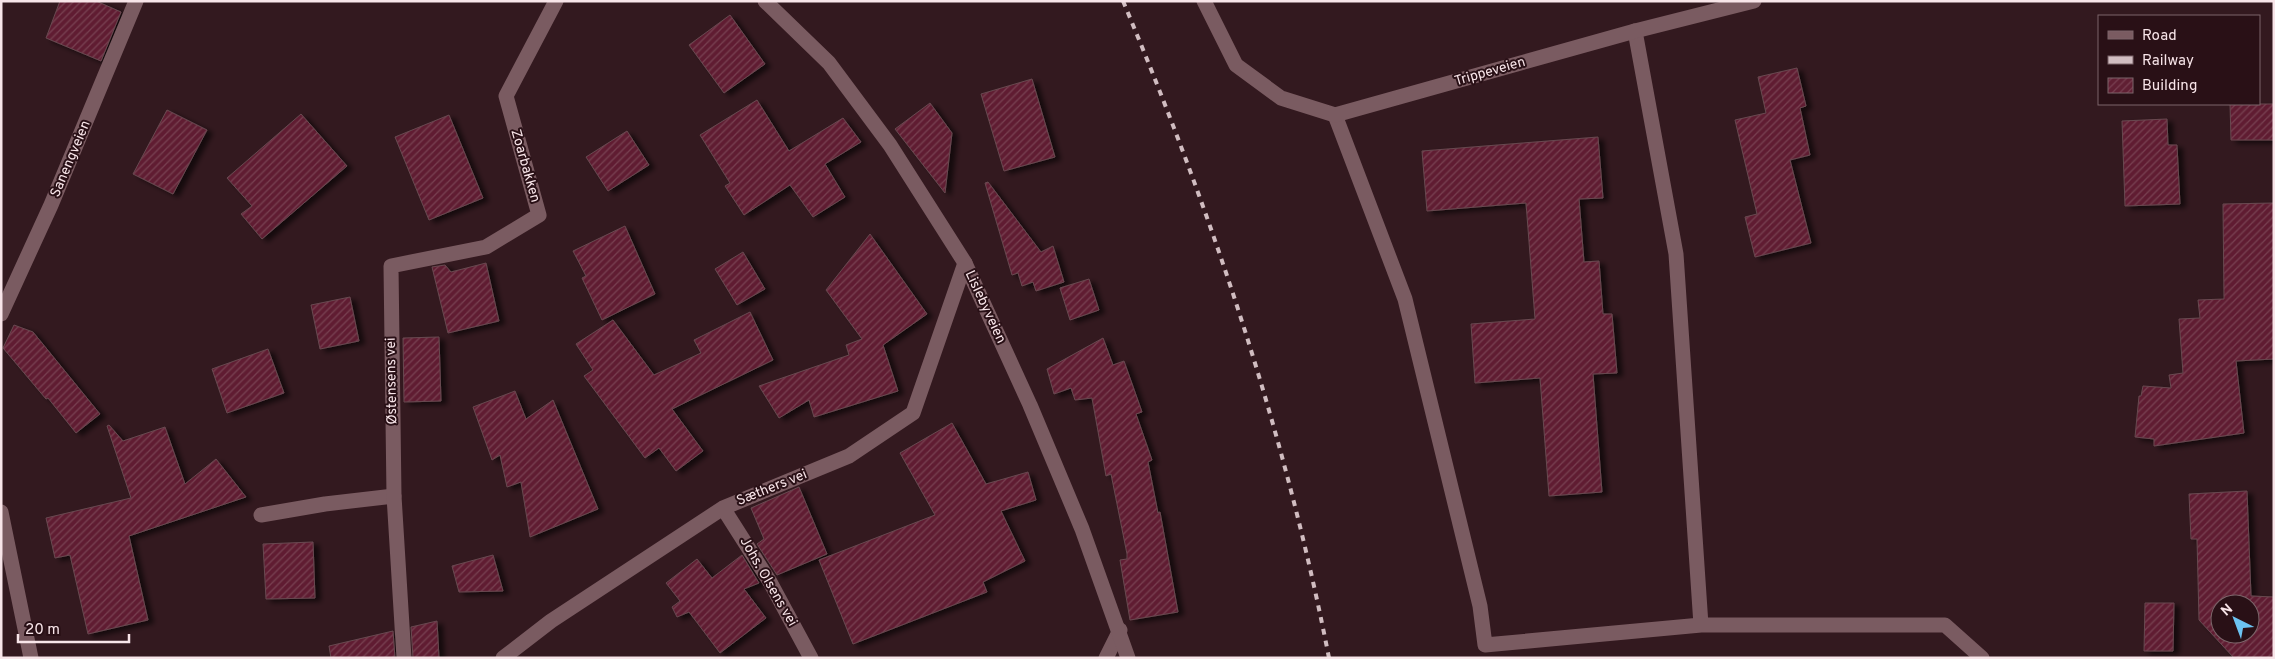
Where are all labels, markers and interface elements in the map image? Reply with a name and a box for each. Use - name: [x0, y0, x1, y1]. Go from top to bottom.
- legend: [2098, 15, 2260, 105]
- text: Road: [2142, 27, 2177, 46]
- text: Railway: [2142, 52, 2194, 71]
- street label: Trippeveien: [1453, 54, 1527, 90]
- text: Building: [2142, 77, 2197, 96]
- street label: Sanengveien: [47, 118, 95, 200]
- street label: Zoarbakken: [506, 128, 544, 204]
- street label: Lislebyveien: [961, 268, 1009, 346]
- street label: Østensens vei: [383, 337, 401, 425]
- street label: Sæthers vei: [734, 466, 810, 510]
- street label: Johs. Olsens vei: [736, 534, 800, 630]
- north arrow: [2210, 594, 2260, 644]
- text: N: [2218, 601, 2237, 620]
- scale bar: [18, 612, 129, 644]
- text: 20 m: [25, 621, 60, 640]

